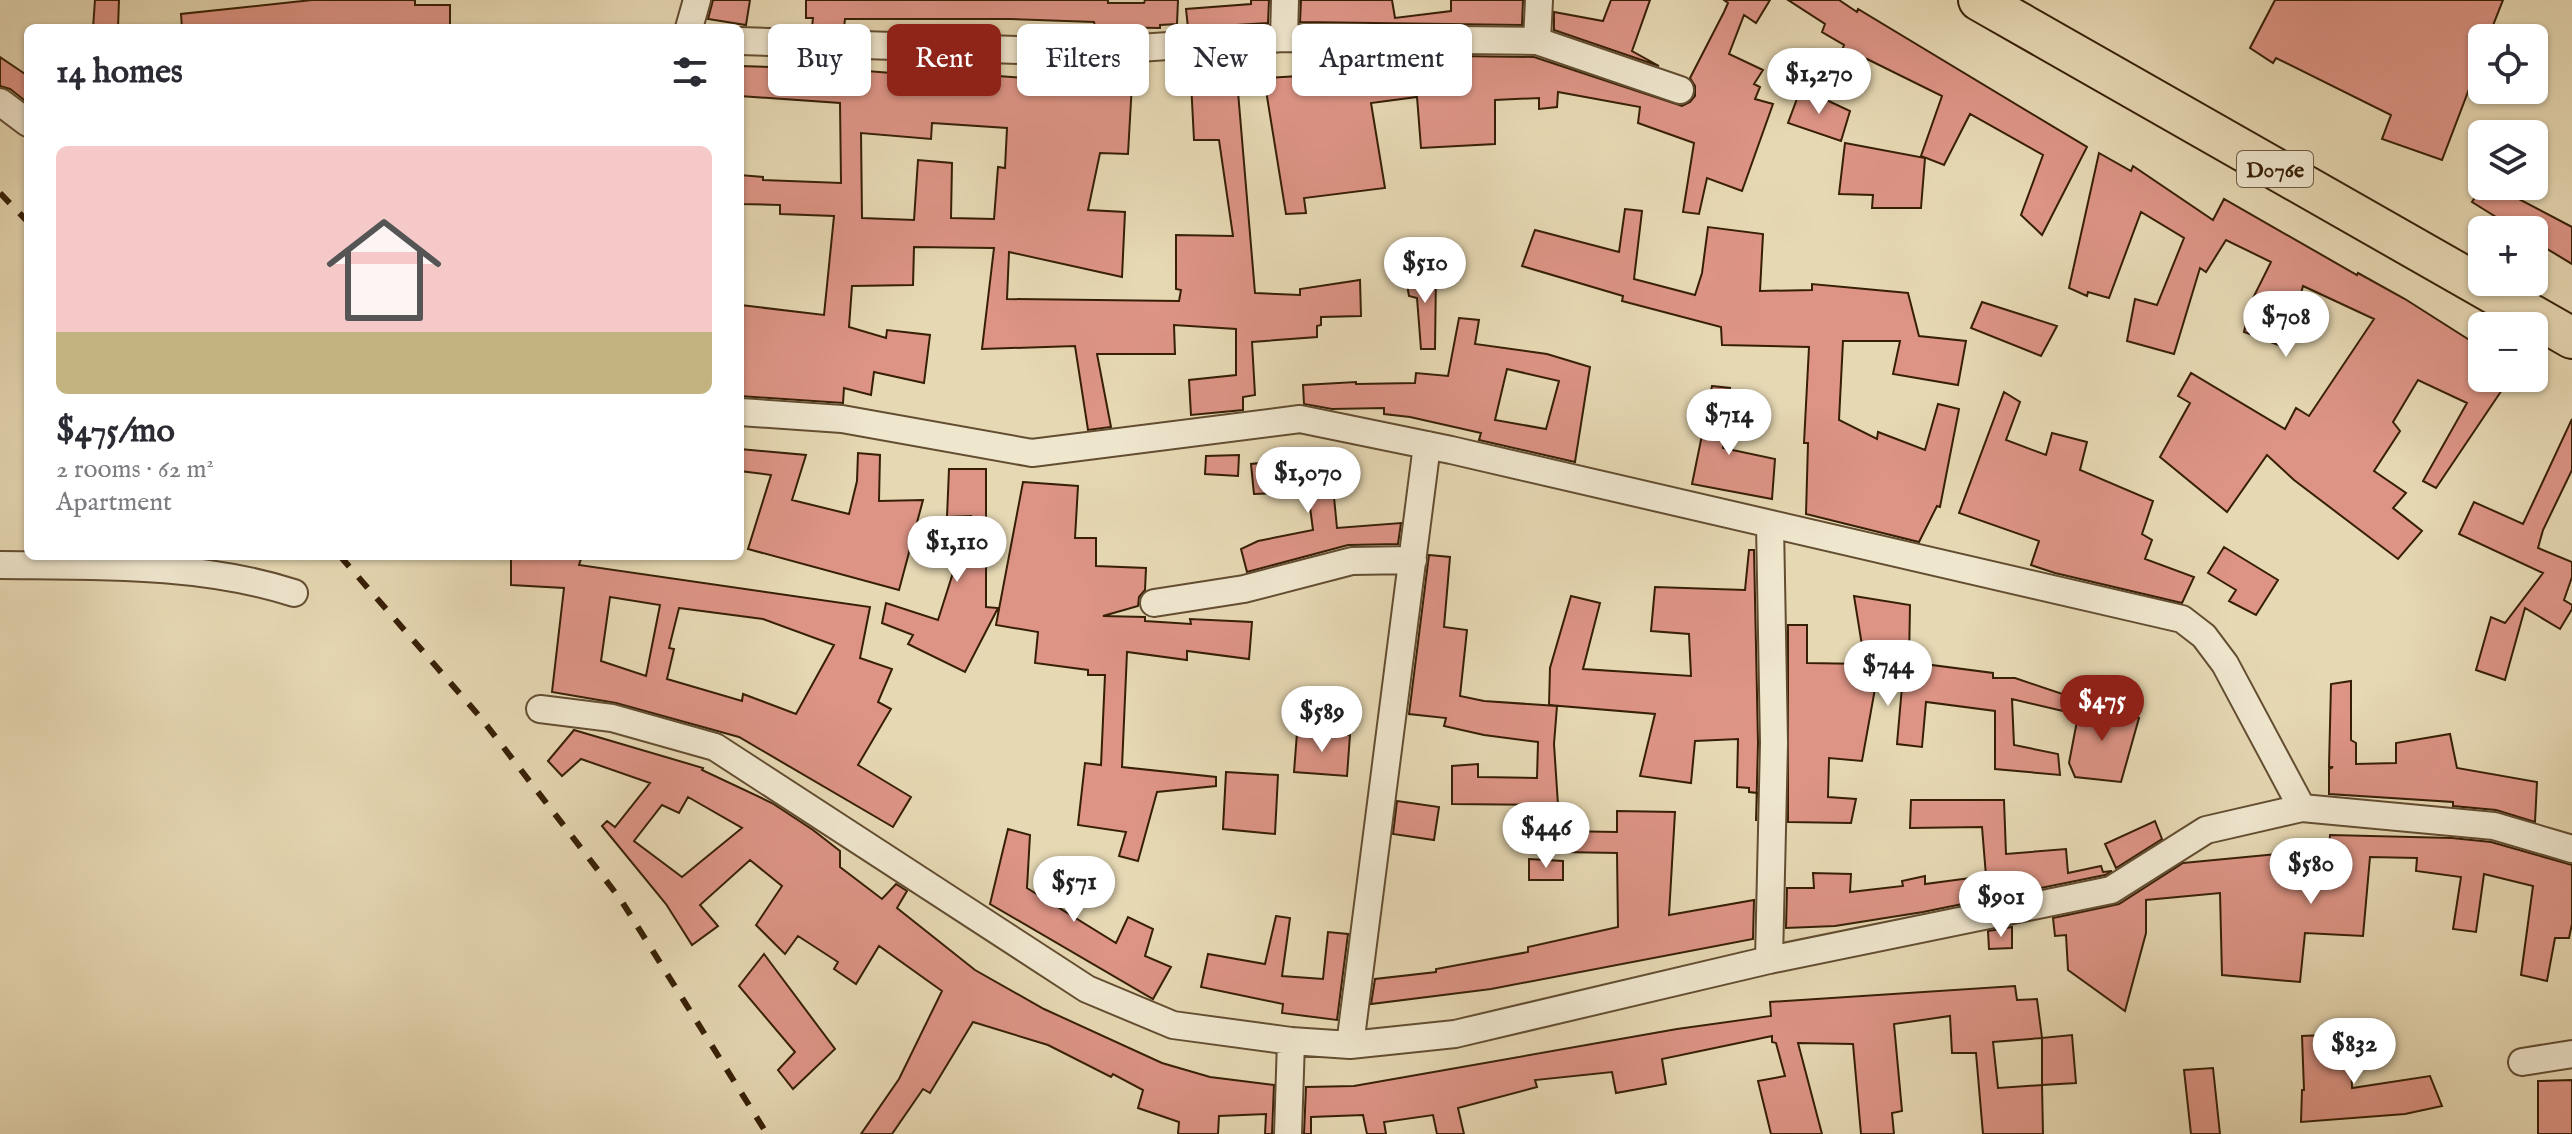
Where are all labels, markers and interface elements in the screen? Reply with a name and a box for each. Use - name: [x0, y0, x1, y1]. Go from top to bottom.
- chip: Buy: [768, 24, 871, 96]
- chip: Rent: [887, 24, 1001, 96]
- chip: Filters: [1017, 24, 1149, 96]
- chip: New: [1165, 24, 1276, 96]
- chip: Apartment: [1292, 24, 1472, 96]
- map controls: [2468, 24, 2548, 392]
- button: locate: [2468, 24, 2548, 104]
- pin: $1,270: [1754, 48, 1884, 116]
- icon: filters: [668, 50, 712, 94]
- text: 14 homes: [56, 51, 183, 94]
- text: $1,270: [1785, 57, 1853, 90]
- button: layers: [2468, 120, 2548, 200]
- road number: D076e: [2237, 151, 2313, 187]
- icon: home: [312, 198, 456, 342]
- button: +: [2468, 216, 2548, 296]
- pin: $510: [1378, 237, 1472, 305]
- text: $510: [1402, 246, 1448, 279]
- pin: $708: [2239, 291, 2333, 359]
- text: $708: [2261, 300, 2311, 333]
- button: −: [2468, 312, 2548, 392]
- pin: $714: [1682, 389, 1776, 457]
- text: $714: [1705, 398, 1754, 431]
- text: $475/mo: [56, 410, 175, 453]
- pin: $1,070: [1243, 447, 1373, 515]
- text: 2 rooms · 62 m²: [56, 453, 214, 486]
- text: $1,070: [1274, 456, 1342, 489]
- text: Apartment: [56, 486, 172, 519]
- pin: $1,110: [892, 516, 1022, 584]
- text: $1,110: [925, 525, 989, 558]
- pin: $744: [1841, 640, 1935, 708]
- text: $744: [1862, 649, 1914, 682]
- pin: $475: [2055, 675, 2149, 743]
- text: $475: [2078, 684, 2126, 717]
- pin: $589: [1275, 686, 1369, 754]
- text: $589: [1299, 695, 1345, 728]
- pin: $446: [1499, 802, 1593, 870]
- text: $446: [1521, 811, 1571, 844]
- pin: $580: [2264, 838, 2358, 906]
- text: $580: [2288, 847, 2334, 880]
- pin: $571: [1027, 856, 1121, 924]
- text: $571: [1051, 865, 1097, 898]
- pin: $901: [1954, 871, 2048, 939]
- text: $901: [1977, 880, 2025, 913]
- pin: $832: [2307, 1018, 2401, 1086]
- text: $832: [2331, 1027, 2377, 1060]

